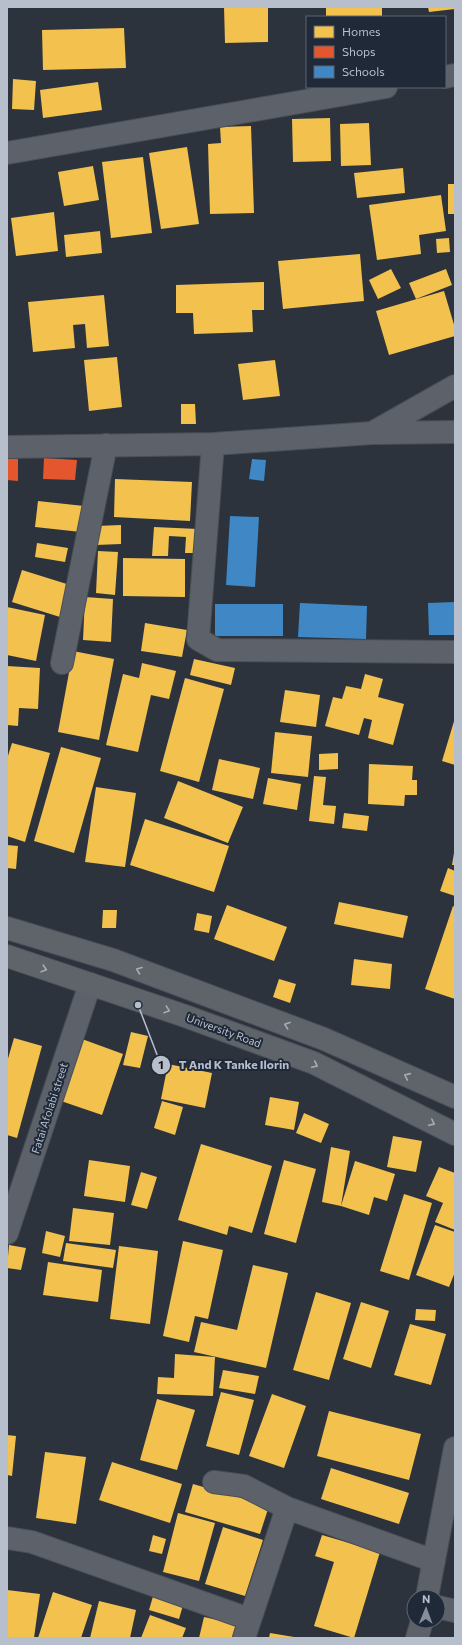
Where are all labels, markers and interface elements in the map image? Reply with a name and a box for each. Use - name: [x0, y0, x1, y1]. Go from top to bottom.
- legend: [306, 16, 446, 88]
- text: Homes: [342, 24, 380, 38]
- text: Shops: [342, 44, 376, 58]
- text: Schools: [342, 64, 385, 78]
- one-way arrow: [40, 964, 47, 972]
- one-way arrow: [136, 966, 143, 974]
- one-way arrow: [164, 1005, 171, 1013]
- street label: University Road: [185, 1010, 263, 1050]
- one-way arrow: [284, 1021, 291, 1030]
- callout: T And K Tanke Ilorin: [151, 1053, 298, 1077]
- text: 1: [158, 1057, 164, 1071]
- text: T And K Tanke Ilorin: [179, 1057, 289, 1071]
- street label: Fatai Afolabi street: [28, 1060, 70, 1155]
- one-way arrow: [312, 1060, 319, 1068]
- one-way arrow: [403, 1073, 411, 1081]
- one-way arrow: [428, 1118, 435, 1125]
- north arrow: [406, 1589, 446, 1629]
- text: N: [422, 1592, 430, 1605]

